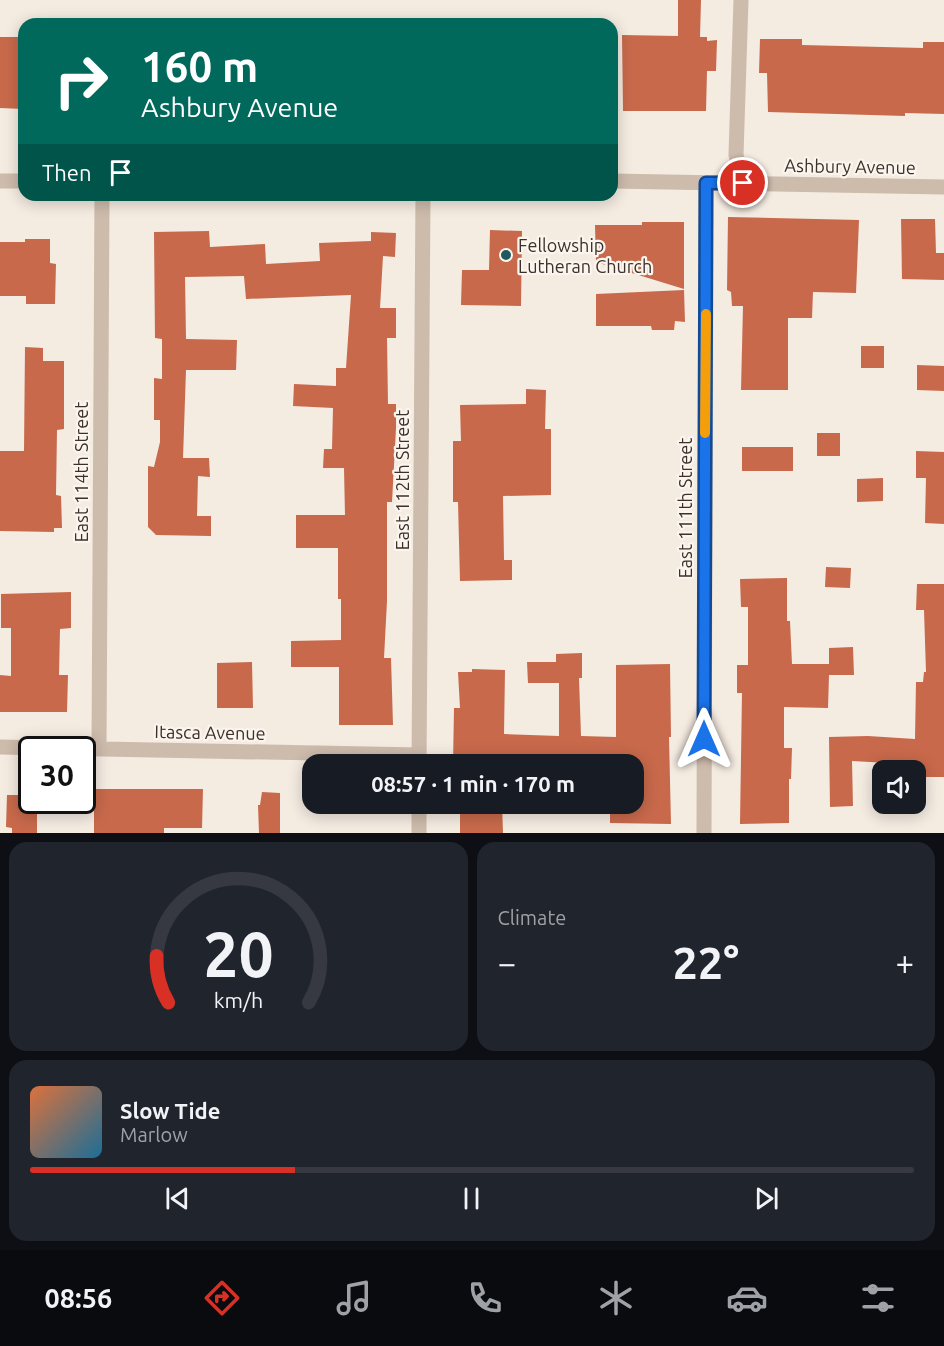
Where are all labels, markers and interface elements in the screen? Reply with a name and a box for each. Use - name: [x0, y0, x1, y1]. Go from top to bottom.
- icon: right: [42, 42, 120, 120]
- text: 160 m: [141, 43, 258, 90]
- text: Ashbury Avenue: [141, 92, 338, 122]
- street label: Ashbury Avenue: [784, 155, 916, 177]
- icon: arrive: [104, 156, 137, 189]
- pin: [717, 157, 768, 208]
- text: Then: [42, 160, 92, 185]
- icon: arrive: [726, 166, 759, 199]
- place label: Fellowship Lutheran Church: [518, 235, 652, 276]
- marker: Fellowship Lutheran Church: [499, 248, 513, 262]
- street label: East 114th Street: [71, 402, 91, 542]
- street label: East 112th Street: [392, 410, 412, 550]
- street label: East 111th Street: [675, 438, 695, 578]
- position arrow: [672, 707, 736, 771]
- street label: Itasca Avenue: [154, 721, 266, 743]
- speed limit sign: 30: [18, 736, 96, 814]
- map controls: [872, 760, 926, 814]
- button: sound: [872, 760, 926, 814]
- text: 08:57 · 1 min · 170 m: [371, 771, 575, 796]
- text: Climate: [498, 906, 566, 929]
- text: 20: [203, 919, 273, 989]
- text: 22°: [672, 937, 739, 988]
- text: −: [498, 944, 516, 981]
- text: +: [895, 944, 914, 981]
- text: km/h: [213, 989, 263, 1013]
- text: Slow Tide: [120, 1098, 220, 1123]
- text: Marlow: [120, 1123, 188, 1146]
- icon: previous: [161, 1182, 194, 1215]
- icon: pause: [455, 1182, 488, 1215]
- icon: next: [750, 1182, 783, 1215]
- icon: directions: [201, 1277, 243, 1319]
- icon: music: [333, 1277, 375, 1319]
- icon: phone: [464, 1277, 506, 1319]
- icon: climate: [595, 1277, 637, 1319]
- icon: car: [726, 1277, 768, 1319]
- icon: filters: [857, 1277, 899, 1319]
- text: 08:56: [45, 1283, 112, 1313]

